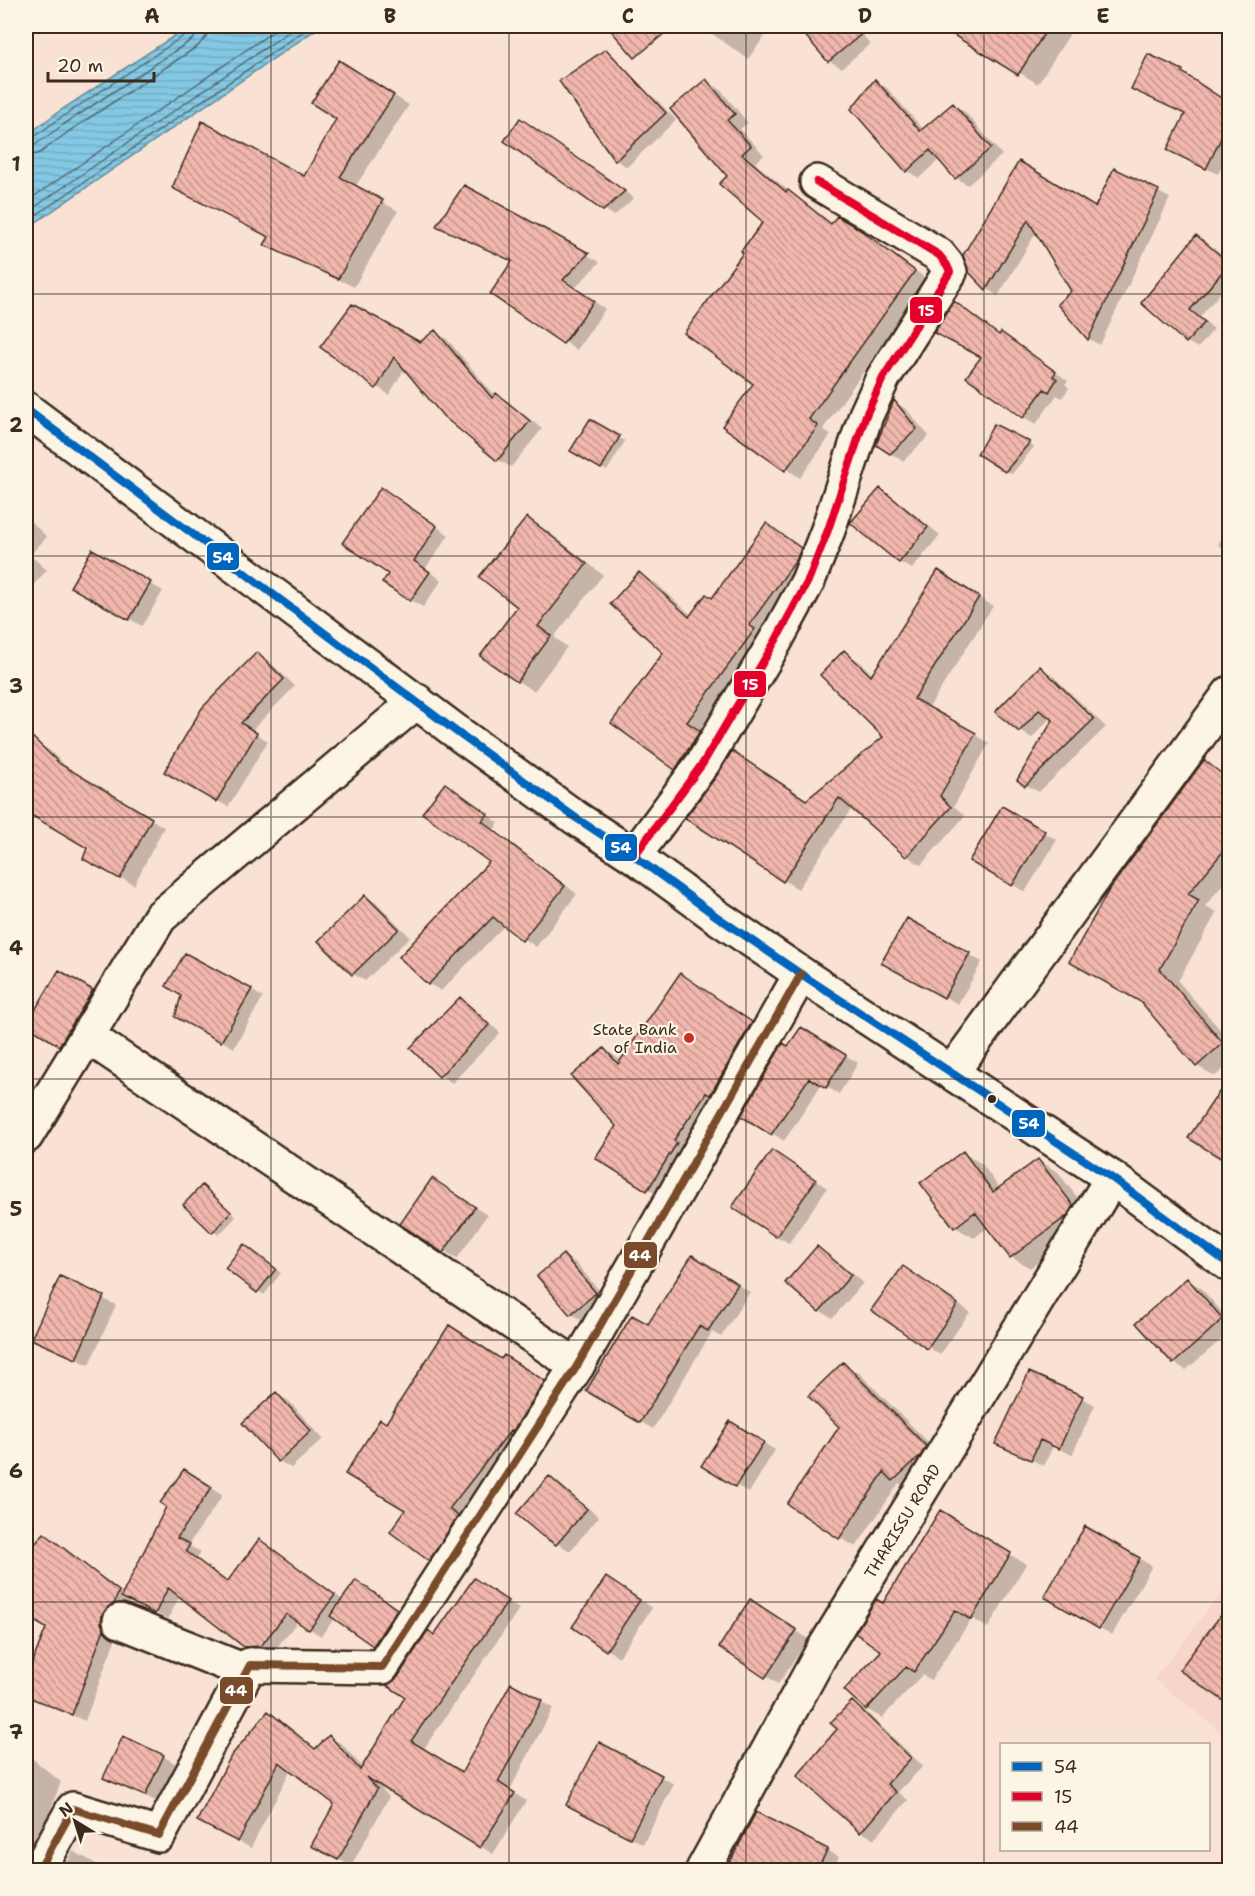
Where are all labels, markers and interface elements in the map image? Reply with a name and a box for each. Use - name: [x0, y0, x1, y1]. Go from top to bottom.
- text: A: [144, 3, 160, 29]
- text: B: [384, 3, 396, 29]
- text: C: [622, 3, 634, 29]
- text: D: [858, 3, 872, 29]
- text: E: [1096, 3, 1110, 29]
- scale bar: [48, 45, 154, 83]
- text: 20 m: [57, 54, 103, 78]
- text: 1: [11, 151, 21, 177]
- line badge: 15: [909, 296, 943, 324]
- text: 15: [917, 300, 935, 321]
- text: 2: [9, 412, 23, 438]
- line badge: 54: [206, 542, 240, 571]
- text: 54: [212, 547, 234, 568]
- line badge: 15: [733, 670, 767, 698]
- text: 3: [9, 673, 23, 699]
- text: 15: [741, 674, 759, 695]
- line badge: 54: [604, 833, 638, 862]
- text: 54: [610, 837, 632, 858]
- text: 4: [9, 935, 23, 961]
- place label: State Bank of India: [593, 1019, 677, 1058]
- marker: State Bank of India: [682, 1031, 696, 1045]
- unlabelled marker: [986, 1093, 998, 1105]
- line badge: 54: [1011, 1109, 1046, 1138]
- text: 54: [1018, 1113, 1040, 1134]
- text: 5: [10, 1196, 22, 1222]
- line badge: 44: [623, 1241, 658, 1269]
- text: 44: [629, 1245, 651, 1266]
- text: 6: [9, 1458, 23, 1484]
- street label: THARISSU ROAD: [859, 1460, 945, 1582]
- line badge: 44: [219, 1676, 254, 1705]
- text: 44: [225, 1680, 247, 1701]
- text: 7: [9, 1719, 23, 1745]
- legend: [1000, 1743, 1210, 1851]
- text: 54: [1054, 1755, 1077, 1779]
- text: 15: [1054, 1785, 1072, 1809]
- north arrow: [45, 1791, 105, 1851]
- text: N: [55, 1797, 78, 1822]
- text: 44: [1054, 1815, 1079, 1839]

